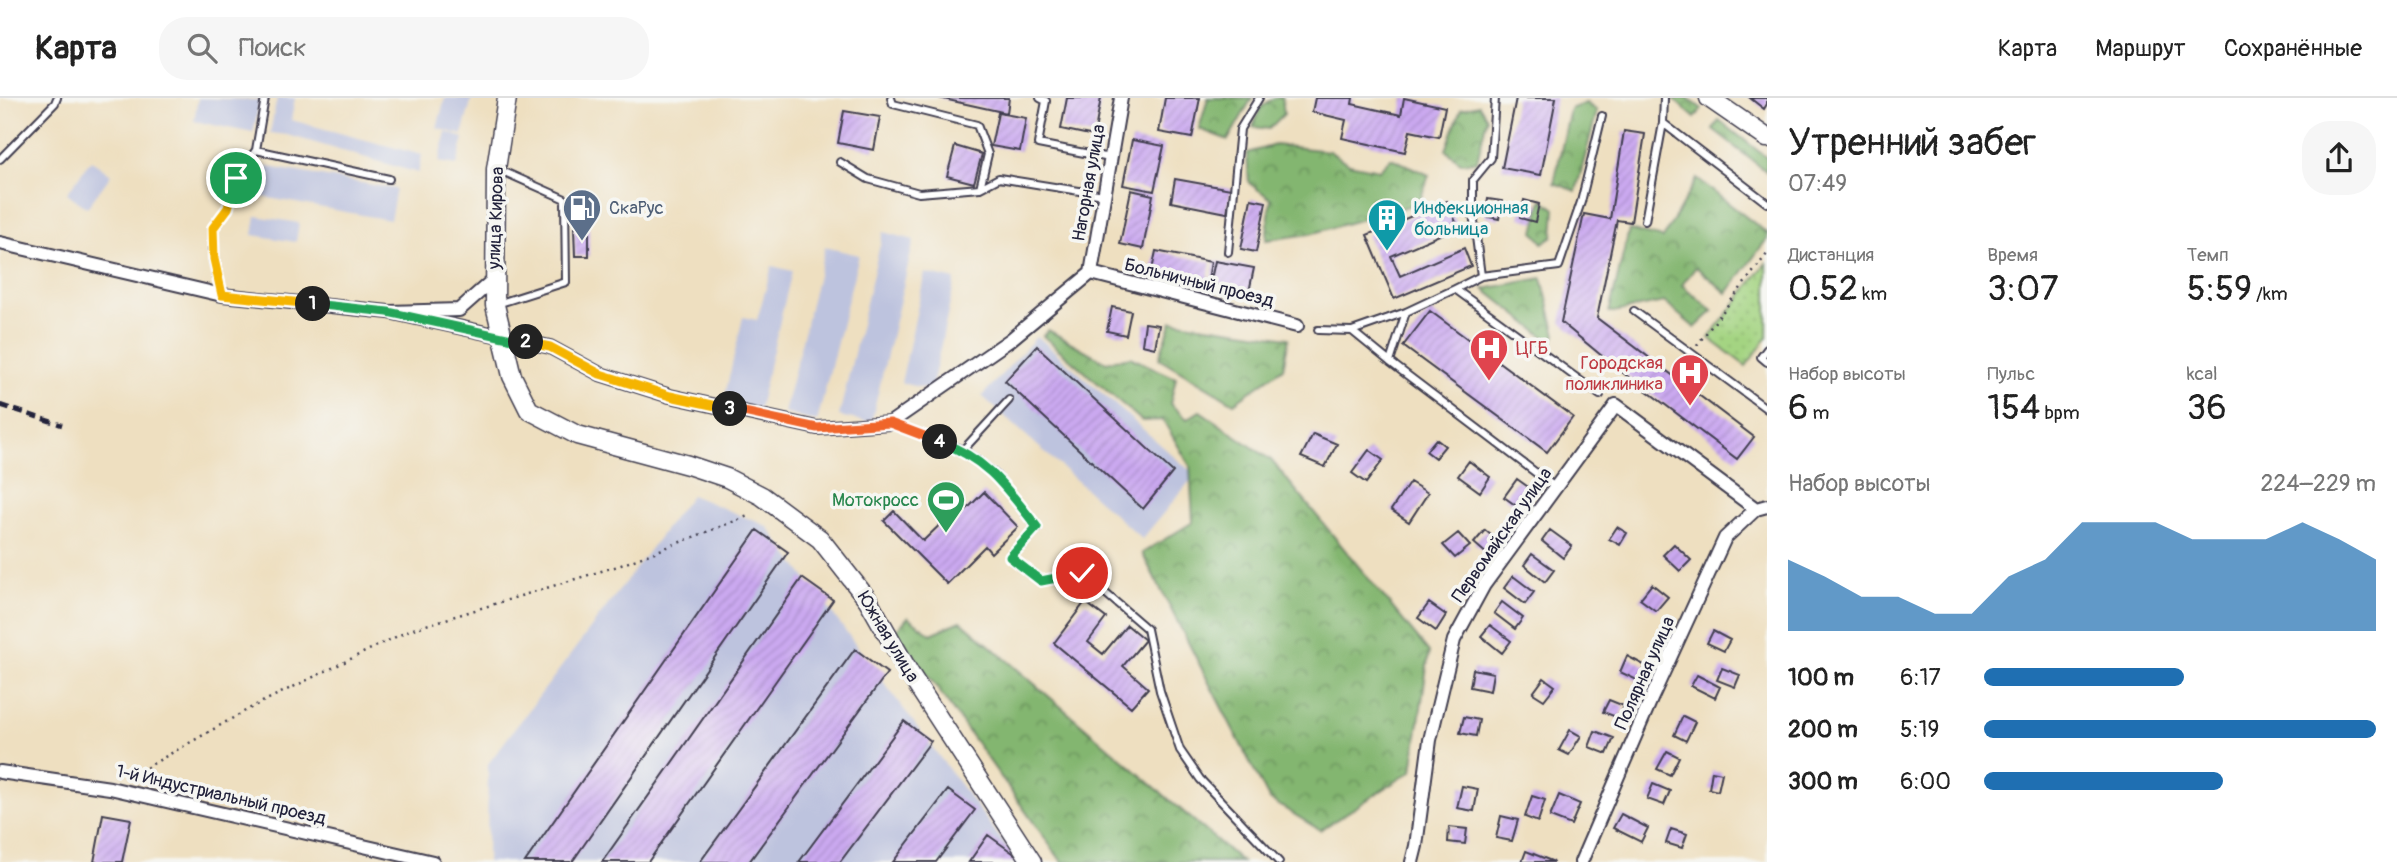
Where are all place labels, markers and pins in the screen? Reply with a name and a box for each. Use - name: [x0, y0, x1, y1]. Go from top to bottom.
- pin: [206, 148, 266, 208]
- fuel station icon: СкаРус: [561, 187, 603, 242]
- place label: СкаРус: [609, 197, 664, 220]
- building icon: Инфекционная больница: [1366, 197, 1408, 252]
- place label: Инфекционная больница: [1414, 197, 1528, 241]
- pin: 1: [296, 286, 330, 322]
- pin: 2: [508, 324, 544, 360]
- hospital icon: ЦГБ: [1468, 327, 1510, 382]
- place label: ЦГБ: [1516, 337, 1548, 360]
- place label: Городская поликлиника: [1565, 352, 1663, 396]
- hospital icon: Городская поликлиника: [1669, 352, 1711, 407]
- pin: 3: [712, 392, 748, 426]
- pin: 4: [922, 424, 958, 460]
- sports icon: Мотокросс: [925, 479, 967, 534]
- place label: Мотокросс: [832, 489, 919, 512]
- pin: [1052, 543, 1112, 603]

